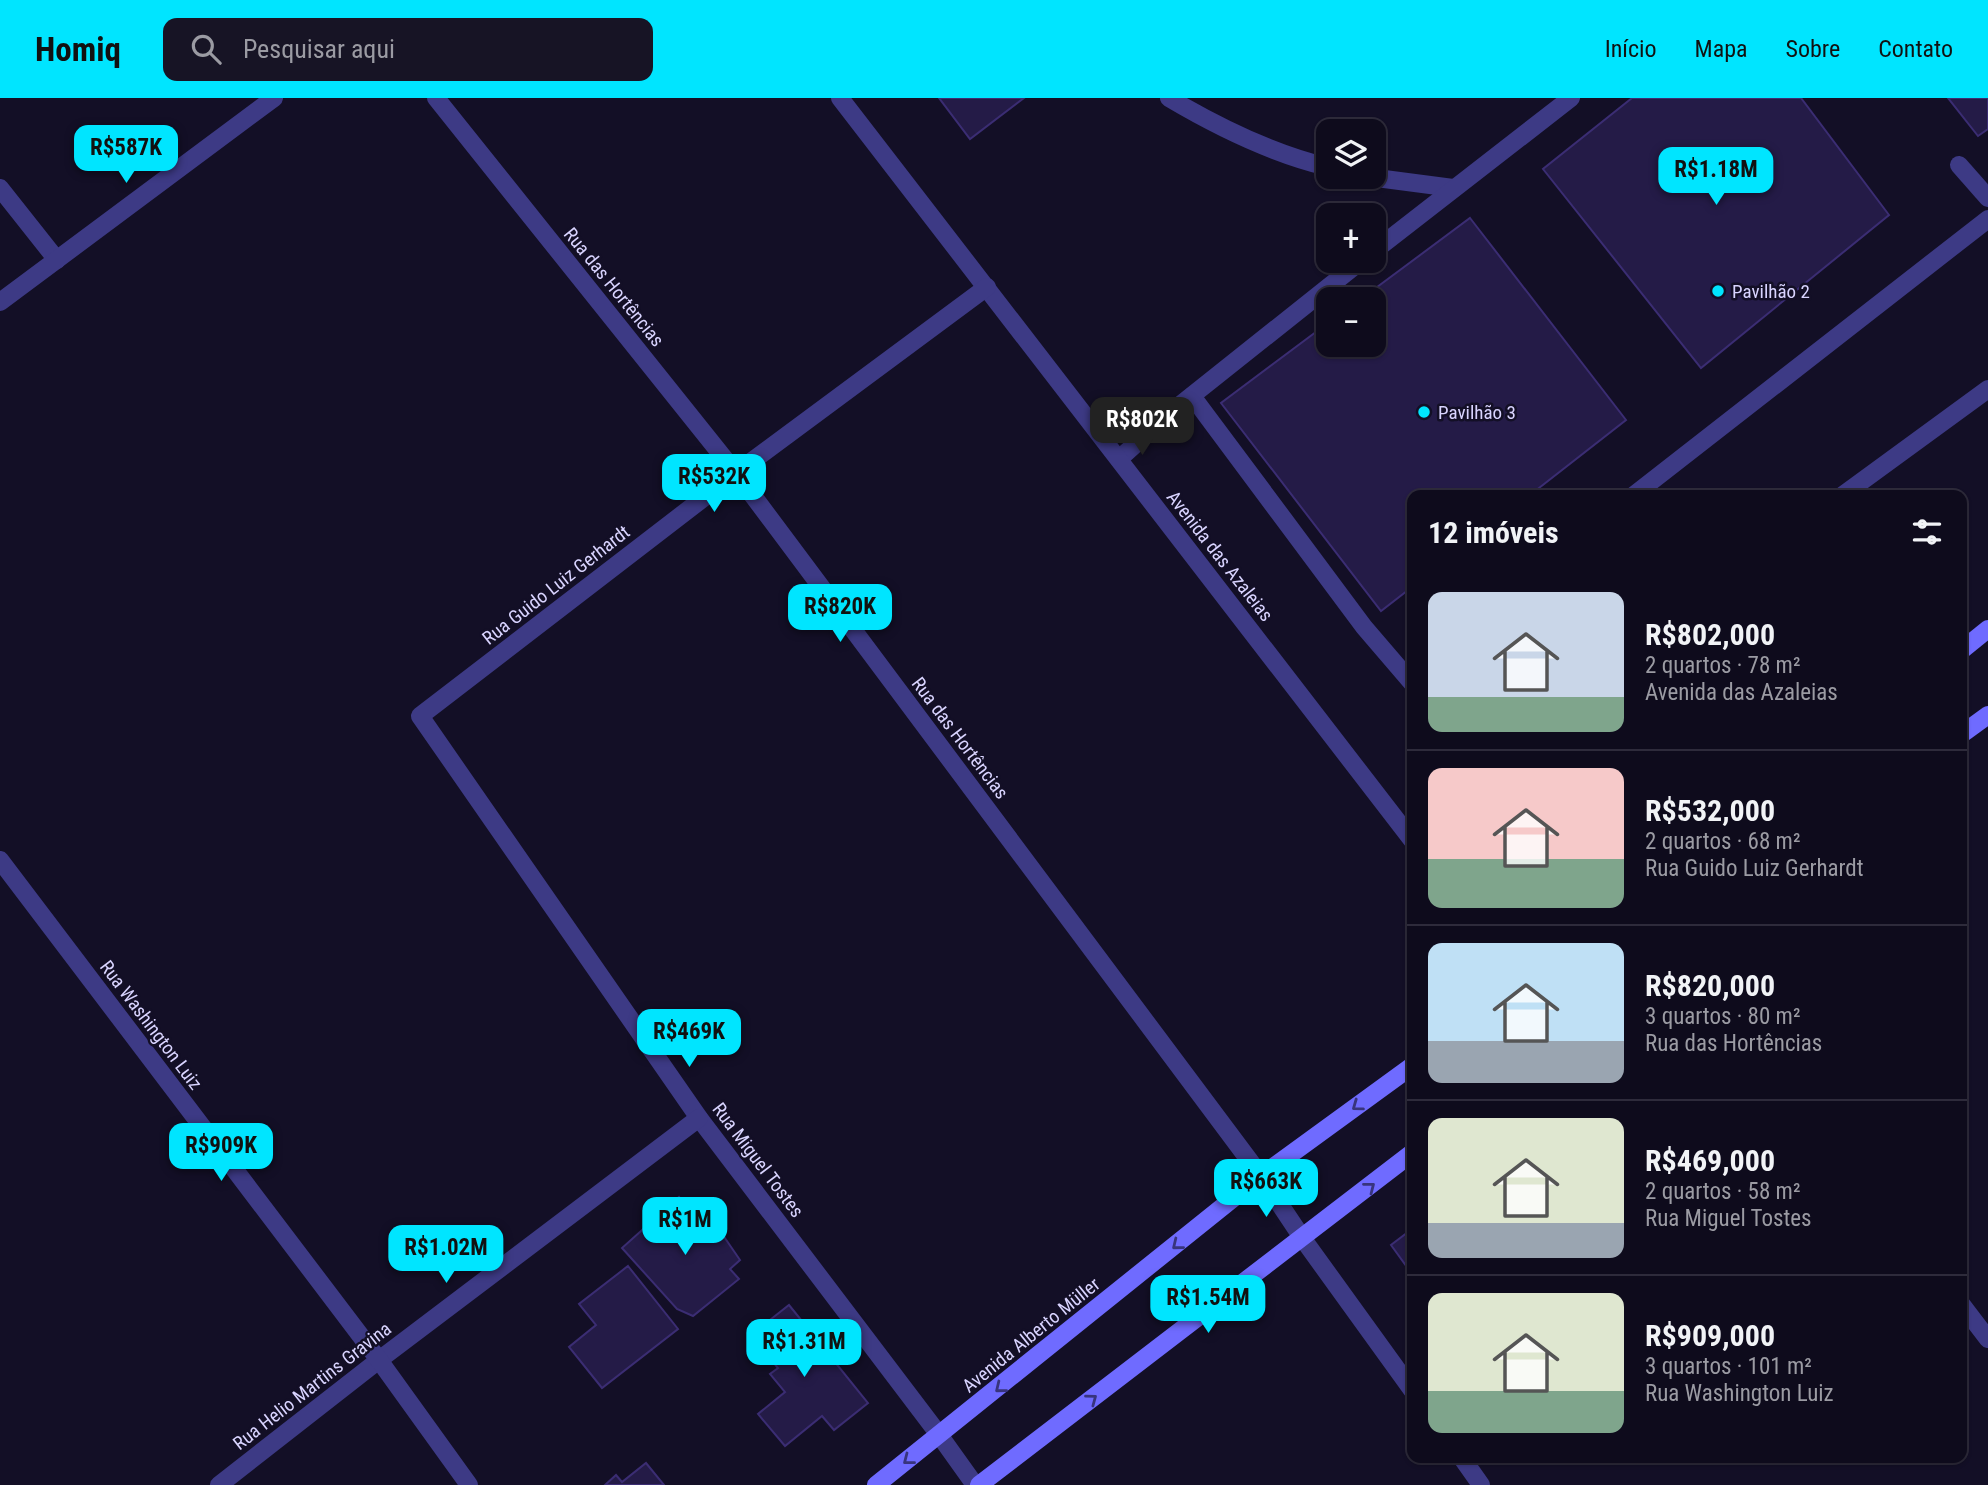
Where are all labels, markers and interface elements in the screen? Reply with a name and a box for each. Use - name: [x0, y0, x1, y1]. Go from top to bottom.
- search box: [163, 18, 653, 81]
- text: Homiq: [35, 30, 121, 69]
- icon: search: [187, 30, 225, 68]
- text: Pesquisar aqui: [243, 34, 395, 64]
- text: Início: [1605, 35, 1657, 63]
- text: Mapa: [1695, 35, 1748, 63]
- text: Sobre: [1786, 35, 1840, 63]
- text: Contato: [1878, 35, 1953, 63]
- map controls: [1316, 119, 1386, 357]
- button: layers: [1316, 119, 1386, 189]
- pin: R$587K: [69, 126, 183, 185]
- text: R$587K: [90, 134, 162, 161]
- pin: R$1.18M: [1651, 148, 1781, 207]
- text: R$1.18M: [1674, 156, 1758, 183]
- button: +: [1316, 203, 1386, 273]
- street label: Rua das Hortências: [559, 223, 669, 351]
- place label: Pavilhão 2: [1732, 280, 1810, 303]
- marker: Pavilhão 2: [1710, 283, 1726, 299]
- button: −: [1316, 287, 1386, 357]
- pin: R$802K: [1085, 398, 1199, 457]
- place label: Pavilhão 3: [1438, 401, 1516, 424]
- marker: Pavilhão 3: [1416, 404, 1432, 420]
- text: R$802K: [1106, 406, 1178, 433]
- pin: R$532K: [657, 454, 771, 514]
- text: R$532K: [678, 463, 750, 490]
- street label: Avenida das Azaleias: [1162, 486, 1278, 626]
- icon: filters: [1908, 513, 1946, 551]
- text: 12 imóveis: [1428, 515, 1559, 550]
- street label: Rua Guido Luiz Gerhardt: [478, 520, 634, 650]
- pin: R$820K: [783, 584, 897, 644]
- text: R$820K: [804, 593, 876, 620]
- text: R$802,000: [1645, 617, 1775, 652]
- icon: home: [1484, 620, 1568, 704]
- text: 2 quartos · 78 m²: [1645, 652, 1801, 679]
- street label: Rua das Hortências: [907, 673, 1013, 803]
- text: Avenida das Azaleias: [1645, 679, 1838, 706]
- text: R$532,000: [1645, 793, 1775, 828]
- icon: home: [1484, 796, 1568, 880]
- text: 2 quartos · 68 m²: [1645, 828, 1801, 855]
- text: Rua Guido Luiz Gerhardt: [1645, 855, 1864, 882]
- street label: Rua Washington Luiz: [95, 956, 207, 1094]
- text: R$820,000: [1645, 968, 1775, 1003]
- icon: home: [1484, 971, 1568, 1055]
- text: 3 quartos · 80 m²: [1645, 1003, 1801, 1030]
- pin: R$469K: [632, 1010, 746, 1069]
- text: R$469K: [653, 1018, 725, 1045]
- text: Rua das Hortências: [1645, 1030, 1822, 1057]
- street label: Rua Miguel Tostes: [707, 1098, 809, 1222]
- one-way arrow: [1352, 1098, 1365, 1111]
- pin: R$909K: [164, 1124, 278, 1183]
- text: R$909K: [185, 1132, 257, 1159]
- text: R$469,000: [1645, 1143, 1775, 1178]
- icon: home: [1484, 1146, 1568, 1230]
- pin: R$663K: [1209, 1160, 1323, 1219]
- text: R$663K: [1230, 1168, 1302, 1195]
- text: 2 quartos · 58 m²: [1645, 1178, 1801, 1205]
- one-way arrow: [1362, 1182, 1375, 1195]
- pin: R$1M: [644, 1198, 726, 1257]
- text: Rua Miguel Tostes: [1645, 1205, 1812, 1232]
- text: R$1M: [658, 1206, 712, 1233]
- pin: R$1.02M: [381, 1226, 511, 1285]
- text: R$1.02M: [404, 1234, 488, 1261]
- one-way arrow: [1172, 1236, 1184, 1249]
- street label: Avenida Alberto Müller: [958, 1272, 1104, 1397]
- pin: R$1.54M: [1143, 1276, 1273, 1335]
- text: R$1.54M: [1166, 1284, 1250, 1311]
- street label: Rua Helio Martins Gravina: [228, 1317, 396, 1455]
- text: R$909,000: [1645, 1318, 1775, 1353]
- pin: R$1.31M: [739, 1320, 869, 1379]
- icon: home: [1484, 1321, 1568, 1405]
- text: R$1.31M: [762, 1328, 846, 1355]
- text: 3 quartos · 101 m²: [1645, 1353, 1812, 1380]
- one-way arrow: [995, 1379, 1007, 1392]
- text: Rua Washington Luiz: [1645, 1380, 1834, 1407]
- one-way arrow: [1084, 1395, 1097, 1408]
- one-way arrow: [904, 1452, 916, 1465]

